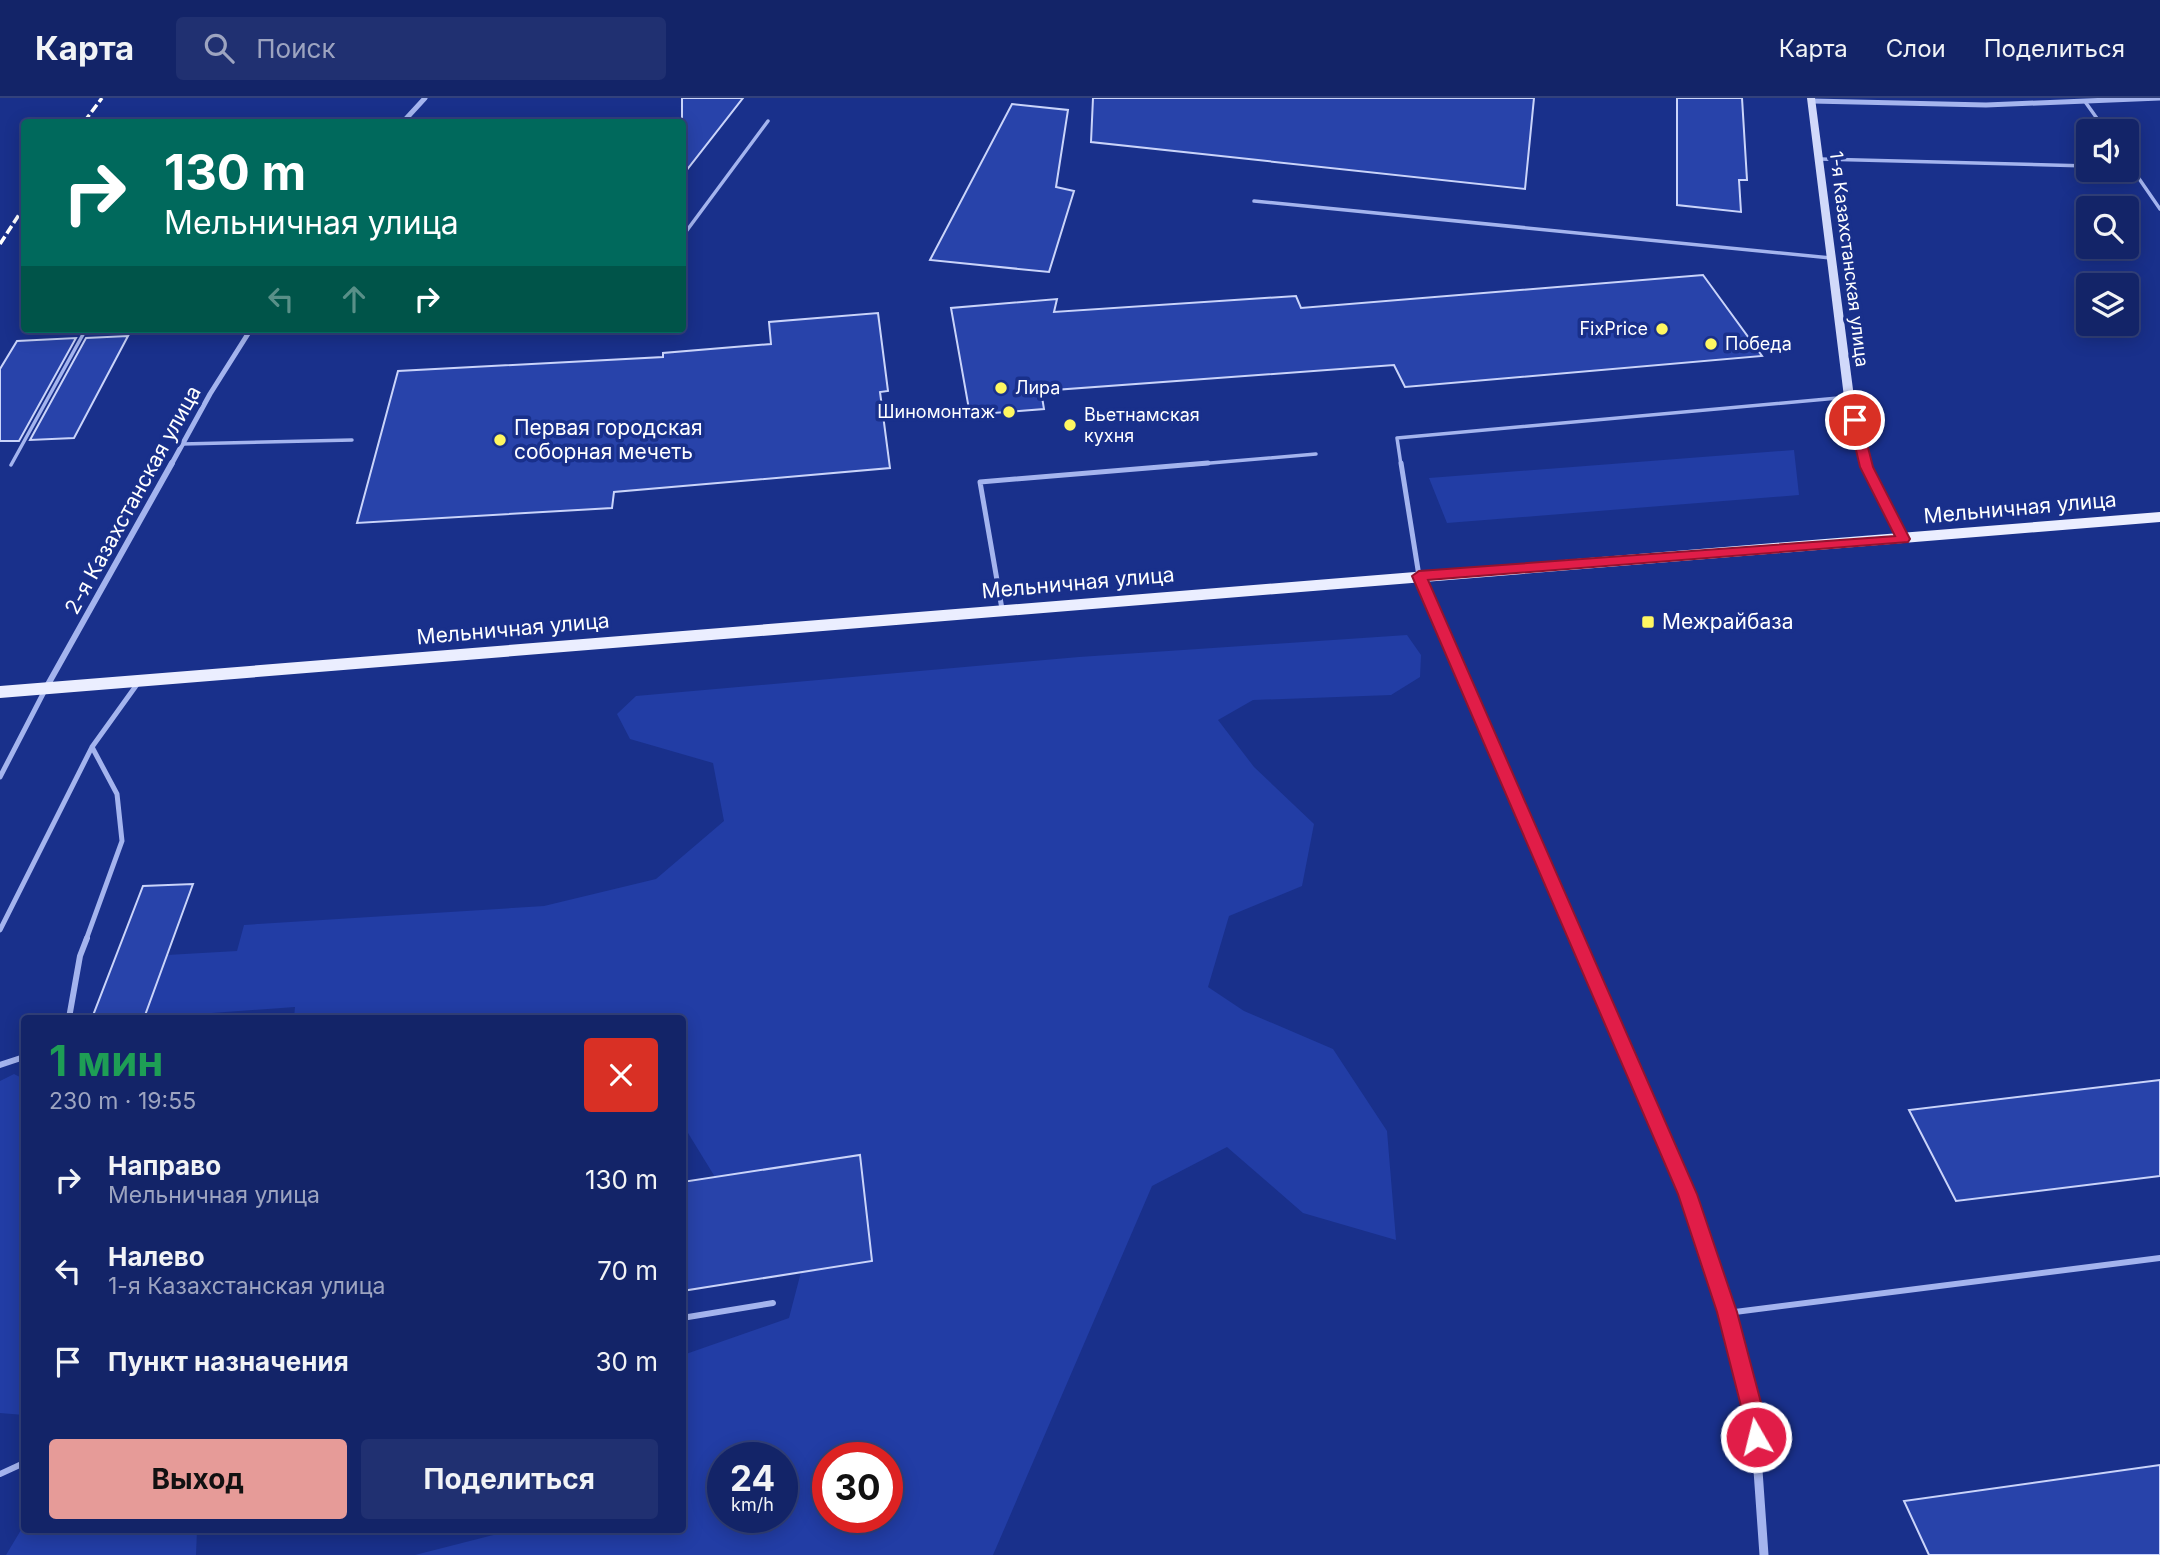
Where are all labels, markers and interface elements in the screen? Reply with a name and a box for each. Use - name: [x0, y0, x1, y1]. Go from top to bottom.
- search box: [176, 17, 666, 80]
- text: Карта: [35, 28, 134, 68]
- icon: search: [200, 29, 238, 67]
- text: Поиск: [256, 33, 335, 64]
- text: Карта: [1779, 34, 1848, 63]
- text: Слои: [1886, 34, 1946, 63]
- text: Поделиться: [1984, 34, 2125, 63]
- map controls: [2076, 119, 2139, 336]
- button: sound: [2076, 119, 2139, 182]
- text: 130 m: [164, 143, 306, 202]
- icon: right: [49, 147, 140, 238]
- street label: 1-я Казахстанская улица: [1826, 150, 1873, 368]
- button: search: [2076, 196, 2139, 259]
- text: Мельничная улица: [164, 203, 459, 242]
- button: layers: [2076, 273, 2139, 336]
- icon: left: [262, 280, 300, 318]
- icon: ahead: [335, 280, 373, 318]
- icon: right: [408, 280, 446, 318]
- place label: FixPrice: [1579, 318, 1648, 339]
- marker: FixPrice: [1654, 321, 1670, 337]
- place label: Победа: [1725, 333, 1792, 354]
- marker: Победа: [1703, 336, 1719, 352]
- place label: Лира: [1015, 377, 1060, 398]
- marker: Лира: [993, 380, 1009, 396]
- street label: 2-я Казахстанская улица: [59, 381, 206, 618]
- pin: [1825, 390, 1885, 450]
- place label: Шиномонтаж: [877, 401, 995, 422]
- icon: arrive: [1836, 401, 1874, 439]
- marker: Шиномонтаж: [1001, 404, 1017, 420]
- place label: Вьетнамская кухня: [1084, 404, 1200, 446]
- place label: Первая городская соборная мечеть: [514, 415, 703, 464]
- marker: Вьетнамская кухня: [1062, 417, 1078, 433]
- marker: Первая городская соборная мечеть: [492, 432, 508, 448]
- street label: Мельничная улица: [1923, 487, 2117, 528]
- street label: Мельничная улица: [981, 562, 1175, 603]
- street label: Мельничная улица: [416, 608, 610, 649]
- place label: Межрайбаза: [1662, 609, 1793, 634]
- marker: Межрайбаза: [1640, 614, 1656, 630]
- text: 1 мин: [49, 1035, 163, 1086]
- button: close: [584, 1038, 658, 1112]
- text: 230 m · 19:55: [49, 1087, 196, 1115]
- text: Направо: [108, 1150, 221, 1181]
- icon: right: [49, 1161, 87, 1199]
- text: 130 m: [585, 1164, 658, 1195]
- text: Мельничная улица: [108, 1181, 320, 1209]
- text: Налево: [108, 1241, 205, 1272]
- icon: left: [49, 1252, 87, 1290]
- text: 70 m: [597, 1255, 658, 1286]
- text: 1-я Казахстанская улица: [108, 1272, 385, 1300]
- icon: arrive: [49, 1343, 87, 1381]
- text: Пункт назначения: [108, 1346, 349, 1377]
- text: 30 m: [595, 1346, 658, 1377]
- position arrow: [1719, 1400, 1793, 1474]
- button: Выход: [49, 1439, 347, 1519]
- button: Поделиться: [361, 1439, 658, 1519]
- speed limit sign: 30: [812, 1442, 903, 1533]
- text: 24: [730, 1457, 775, 1499]
- text: km/h: [731, 1494, 774, 1515]

